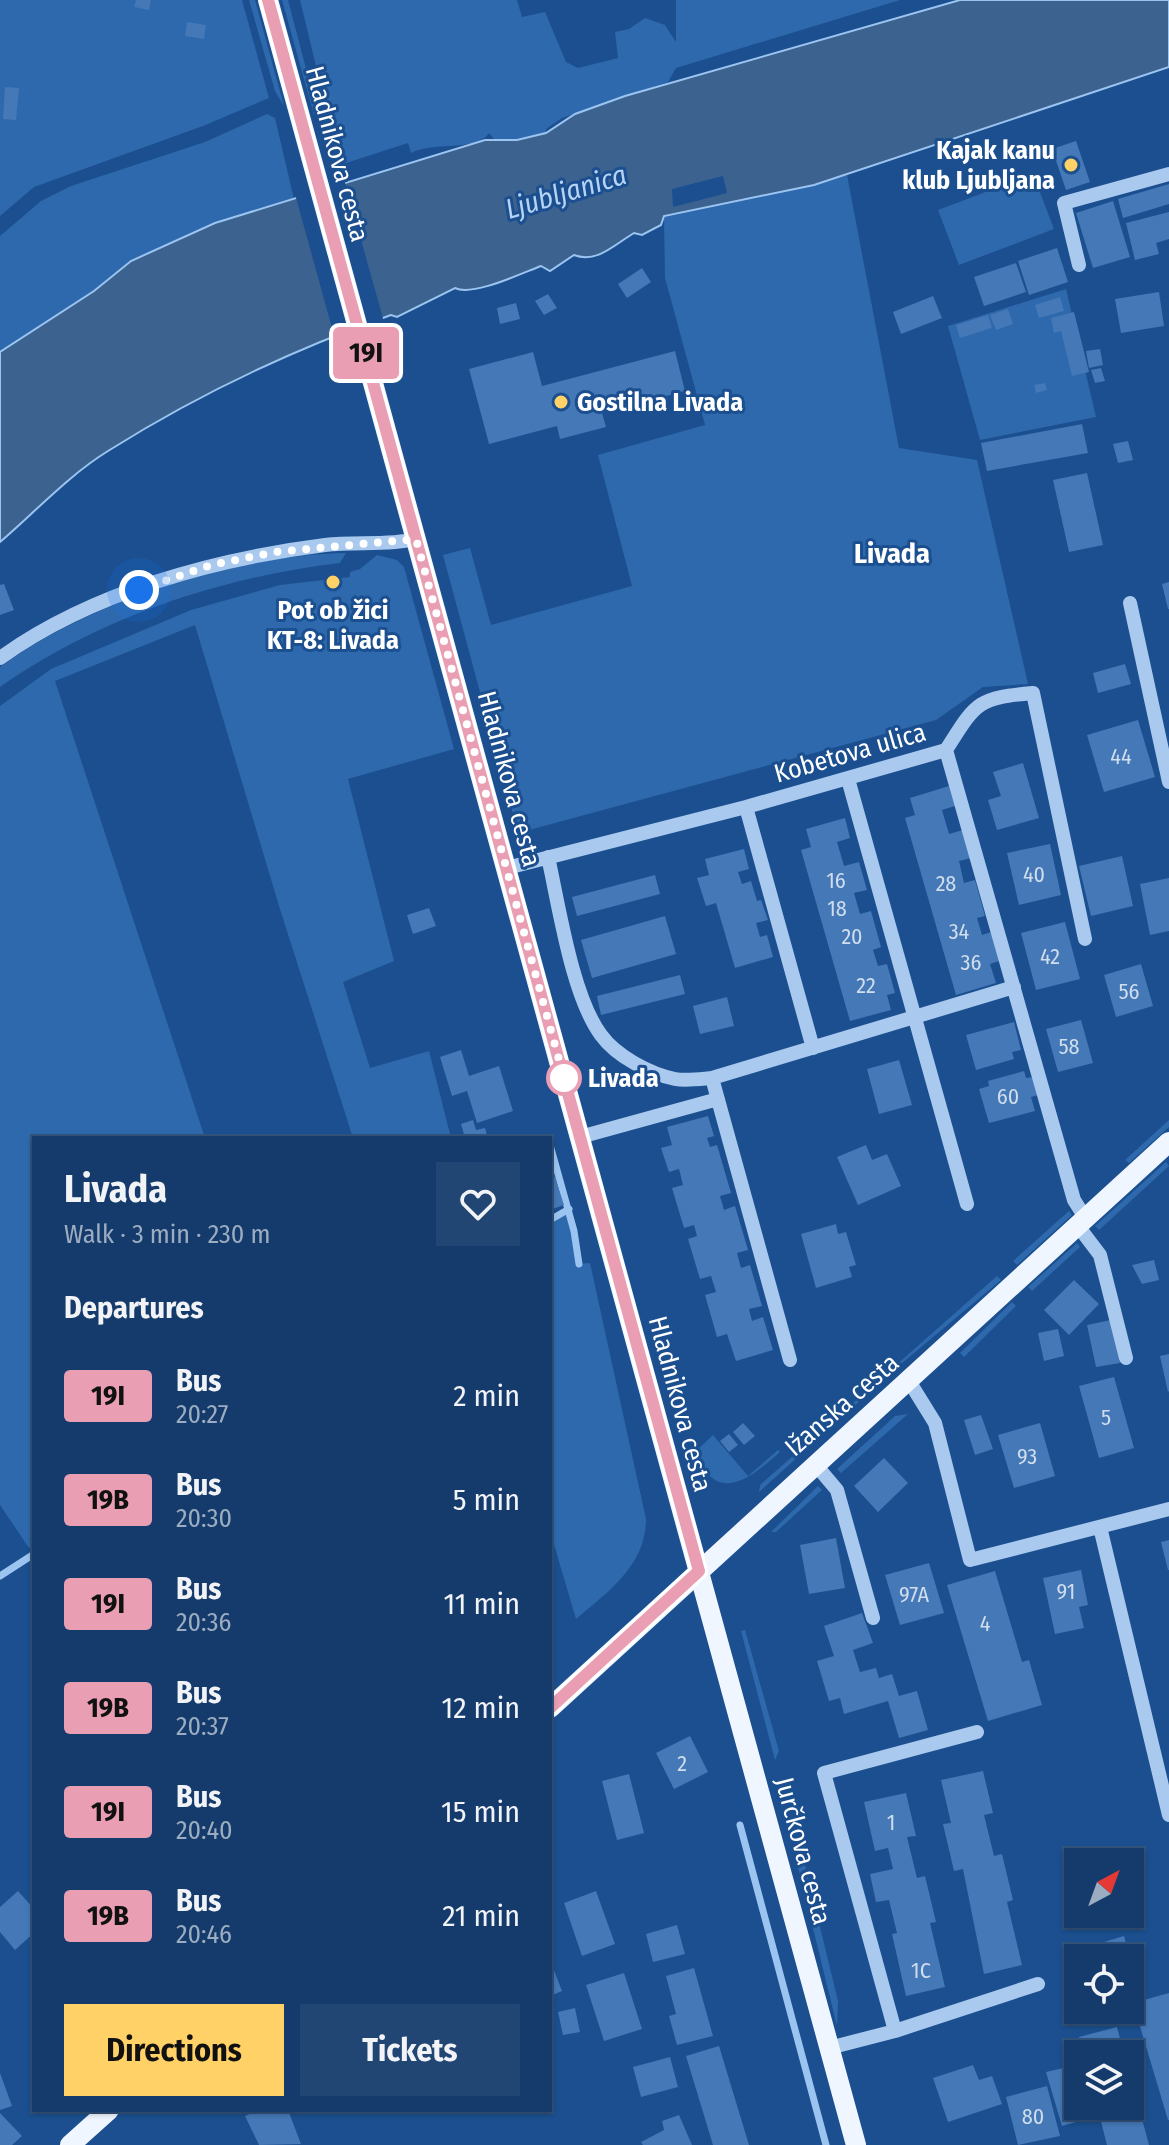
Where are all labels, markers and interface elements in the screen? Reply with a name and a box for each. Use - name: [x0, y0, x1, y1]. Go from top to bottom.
- street label: Hladnikova cesta: [299, 63, 375, 245]
- place label: Kajak kanu klub Ljubljana: [902, 135, 1055, 196]
- marker: Kajak kanu klub Ljubljana: [1062, 156, 1080, 174]
- water label: Ljubljanica: [501, 158, 631, 226]
- line badge: 19I: [320, 327, 412, 379]
- text: 19I: [349, 336, 383, 369]
- place label: Gostilna Livada: [577, 387, 743, 418]
- marker: Gostilna Livada: [552, 393, 570, 411]
- district label: Livada: [854, 537, 930, 570]
- your location: [119, 570, 159, 610]
- marker: Pot ob žici KT-8: Livada: [324, 573, 342, 591]
- place label: Pot ob žici KT-8: Livada: [267, 595, 399, 656]
- street label: Hladnikova cesta: [471, 688, 547, 870]
- street label: Kobetova ulica: [771, 717, 929, 789]
- house number: 44: [1110, 743, 1132, 770]
- house number: 40: [1023, 861, 1045, 888]
- house number: 16: [826, 867, 846, 894]
- house number: 28: [936, 870, 956, 897]
- house number: 18: [827, 895, 847, 922]
- house number: 34: [949, 918, 970, 945]
- house number: 20: [841, 923, 863, 950]
- house number: 42: [1040, 943, 1060, 970]
- house number: 36: [961, 949, 982, 976]
- house number: 22: [856, 972, 876, 999]
- house number: 56: [1118, 978, 1140, 1005]
- house number: 58: [1058, 1033, 1080, 1060]
- marker: Livada: [547, 1061, 581, 1095]
- place label: Livada: [588, 1063, 659, 1094]
- house number: 60: [997, 1083, 1019, 1110]
- button: heart: [436, 1162, 520, 1246]
- text: Livada: [64, 1166, 167, 1212]
- text: Walk · 3 min · 230 m: [64, 1219, 271, 1250]
- text: Departures: [64, 1290, 204, 1326]
- street label: Hladnikova cesta: [642, 1313, 718, 1495]
- street label: Ižanska cesta: [779, 1347, 905, 1463]
- text: Bus: [176, 1363, 221, 1399]
- text: 2 min: [453, 1378, 520, 1414]
- text: 19I: [91, 1379, 125, 1412]
- text: 20:27: [176, 1399, 228, 1430]
- house number: 5: [1101, 1404, 1111, 1431]
- house number: 93: [1017, 1443, 1037, 1470]
- text: Bus: [176, 1467, 221, 1503]
- text: 5 min: [453, 1482, 520, 1518]
- text: 19B: [87, 1483, 129, 1516]
- text: 20:30: [176, 1503, 232, 1534]
- text: Bus: [176, 1571, 221, 1607]
- house number: 91: [1057, 1578, 1075, 1605]
- house number: 97A: [899, 1581, 930, 1608]
- text: 11 min: [444, 1586, 520, 1622]
- text: 19I: [91, 1587, 125, 1620]
- text: 20:36: [176, 1607, 231, 1638]
- house number: 4: [980, 1610, 991, 1637]
- text: Bus: [176, 1675, 221, 1711]
- text: 12 min: [442, 1690, 520, 1726]
- text: 19B: [87, 1691, 129, 1724]
- text: 20:37: [176, 1711, 229, 1742]
- house number: 2: [677, 1750, 687, 1777]
- street label: Jurčkova cesta: [768, 1774, 838, 1928]
- text: Bus: [176, 1779, 221, 1815]
- text: 15 min: [441, 1794, 520, 1830]
- text: 19I: [91, 1795, 125, 1828]
- house number: 1: [887, 1809, 895, 1836]
- text: 20:40: [176, 1815, 233, 1846]
- north arrow: [1064, 1848, 1144, 1928]
- map controls: [1064, 1848, 1144, 2120]
- text: Bus: [176, 1883, 221, 1919]
- text: 21 min: [442, 1898, 520, 1934]
- text: 19B: [87, 1899, 129, 1932]
- text: 20:46: [176, 1919, 232, 1950]
- button: locate: [1064, 1944, 1144, 2024]
- house number: 1C: [911, 1957, 931, 1984]
- button: Directions: [64, 2004, 284, 2096]
- button: Tickets: [300, 2004, 520, 2096]
- button: layers: [1064, 2040, 1144, 2120]
- house number: 80: [1022, 2103, 1044, 2130]

